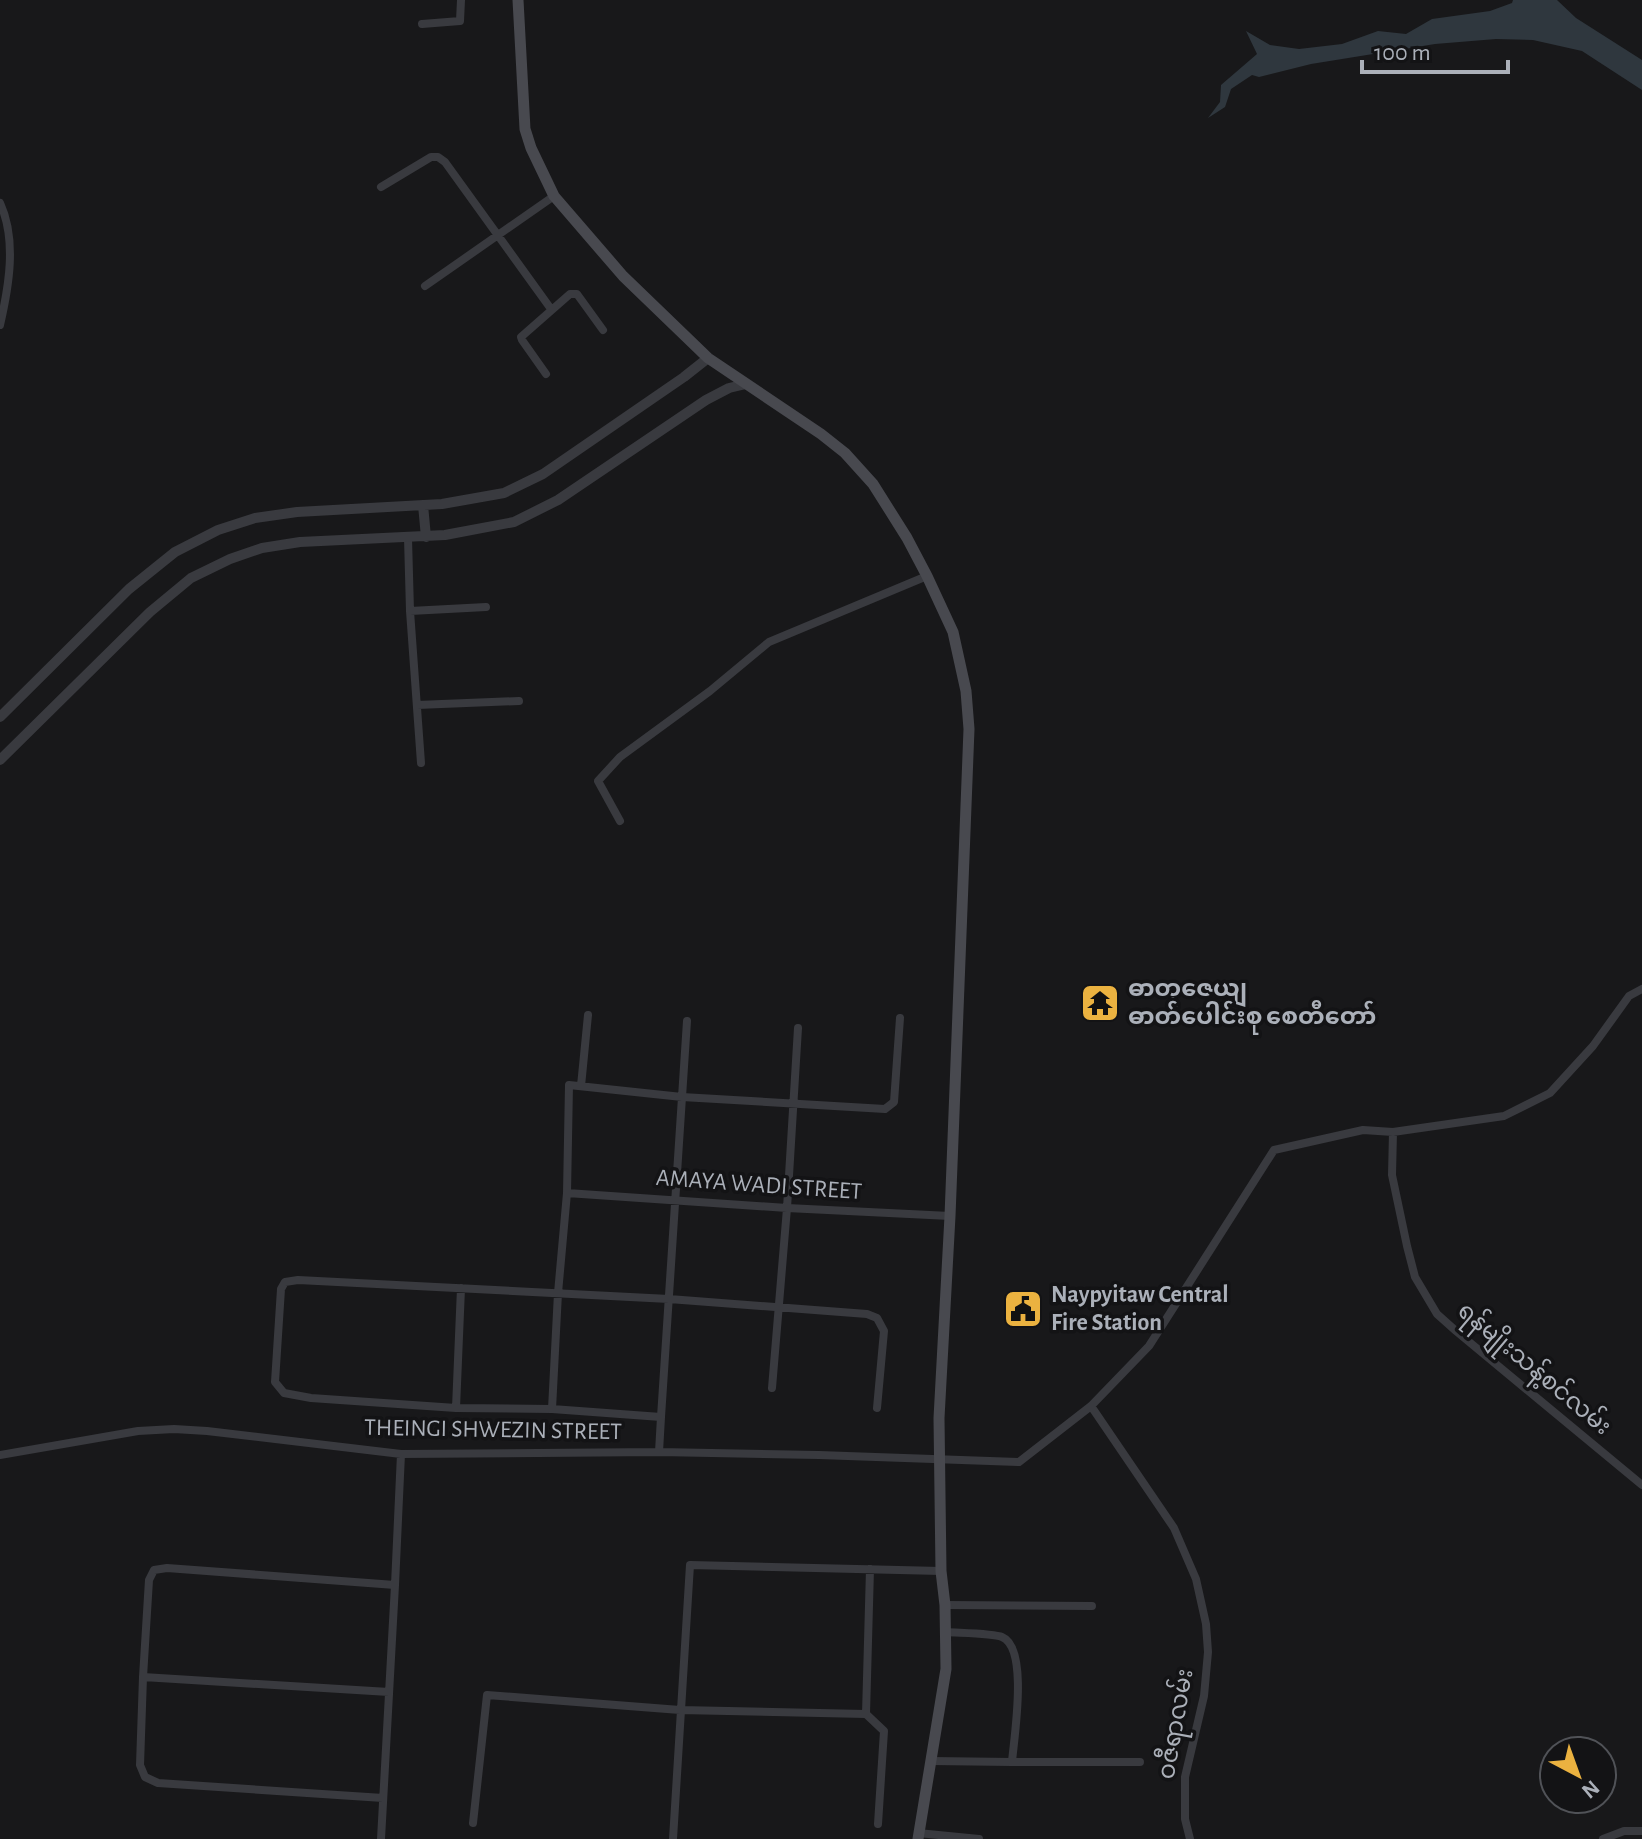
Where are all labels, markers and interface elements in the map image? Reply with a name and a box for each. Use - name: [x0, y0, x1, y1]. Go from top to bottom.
- scale bar: [1362, 24, 1508, 74]
- text: 100 m: [1374, 41, 1431, 65]
- place label: ဓာတုဇေယျ ဓာတ်ပေါင်းစု စေတီတော်: [1128, 977, 1376, 1035]
- temple icon: ဓာတုဇေယျ ဓာတ်ပေါင်းစု စေတီတော်: [1079, 982, 1121, 1024]
- street label: AMAYA WADI STREET: [655, 1166, 863, 1204]
- place label: Naypyitaw Central Fire Station: [1051, 1283, 1229, 1335]
- public building icon: Naypyitaw Central Fire Station: [1002, 1288, 1044, 1330]
- street label: ရန်မျိုးသန့်စင်လမ်း: [1449, 1295, 1618, 1444]
- street label: THEINGI SHWEZIN STREET: [364, 1416, 622, 1444]
- street label: ဝဇီရာလမ်း: [1150, 1666, 1203, 1782]
- north arrow: [1538, 1735, 1618, 1815]
- text: N: [1577, 1776, 1603, 1803]

